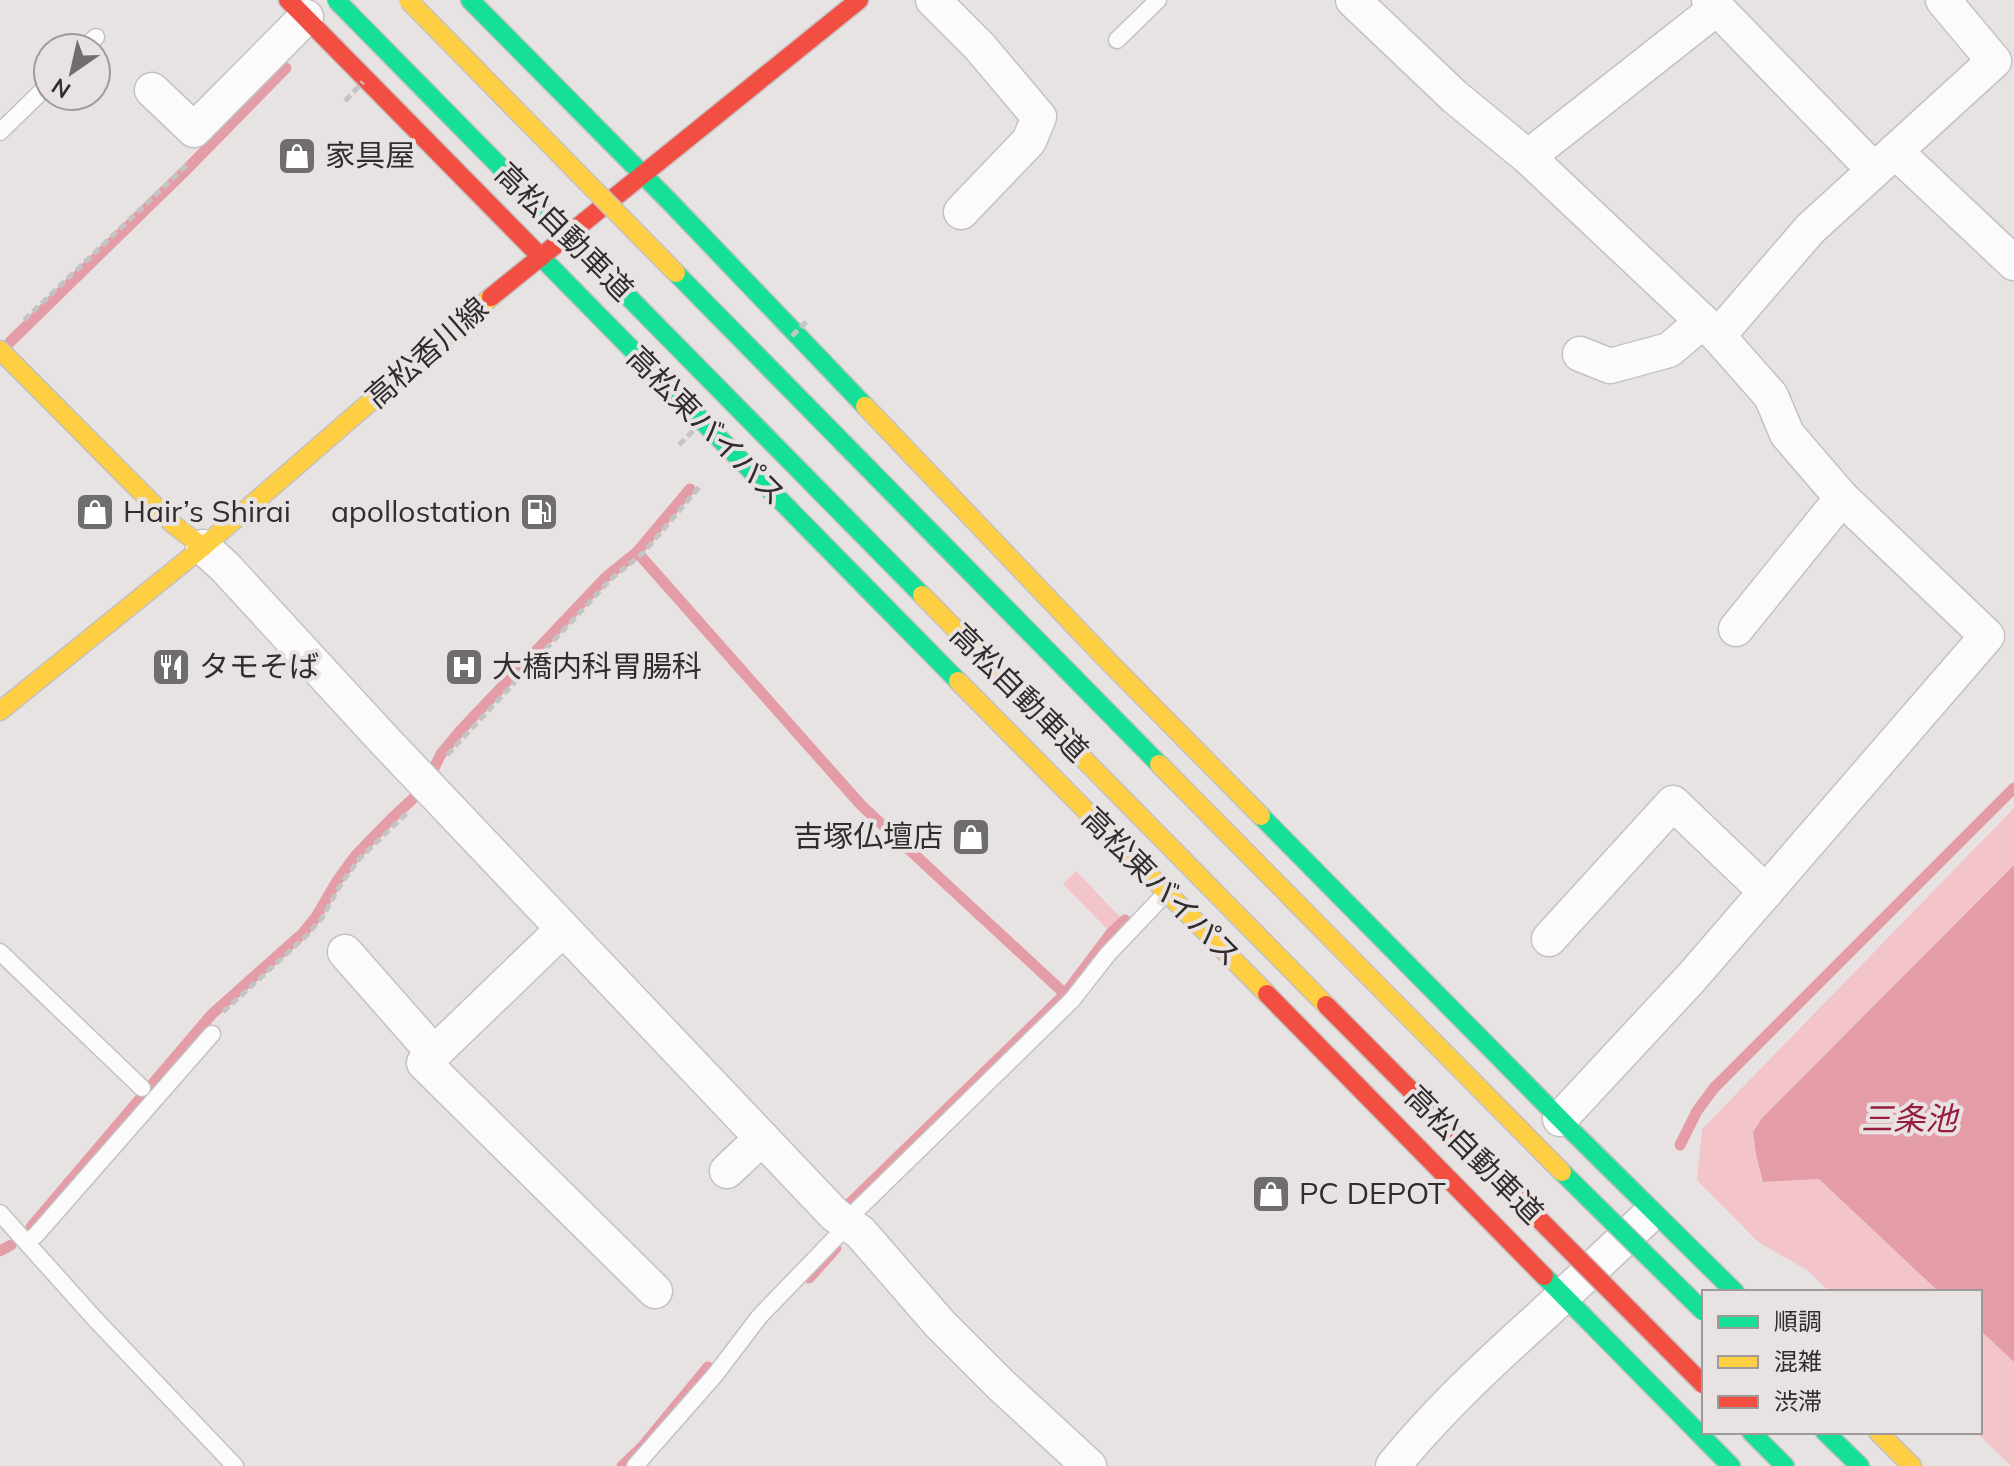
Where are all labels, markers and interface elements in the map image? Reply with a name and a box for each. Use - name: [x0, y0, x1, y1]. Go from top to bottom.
- north arrow: [32, 32, 112, 112]
- text: N: [46, 72, 76, 105]
- shop icon: 家具屋: [276, 135, 318, 177]
- place label: 家具屋: [325, 136, 415, 174]
- street label: 高松自動車道: [488, 154, 642, 308]
- street label: 高松香川線: [357, 289, 495, 416]
- street label: 高松東バイパス: [619, 338, 794, 513]
- shop icon: Hair’s Shirai: [74, 491, 116, 533]
- fuel station icon: apollostation: [518, 491, 560, 533]
- place label: Hair’s Shirai: [123, 492, 291, 530]
- place label: apollostation: [331, 492, 511, 530]
- street label: 高松自動車道: [943, 615, 1097, 769]
- restaurant icon: タモそば: [150, 646, 192, 688]
- hospital icon: 大橋内科胃腸科: [443, 646, 485, 688]
- place label: タモそば: [199, 647, 319, 685]
- place label: 大橋内科胃腸科: [492, 647, 702, 685]
- street label: 高松東バイパス: [1074, 799, 1249, 974]
- shop icon: 吉塚仏壇店: [950, 816, 992, 858]
- place label: 吉塚仏壇店: [793, 817, 943, 855]
- street label: 高松自動車道: [1398, 1077, 1552, 1231]
- water label: 三条池: [1861, 1098, 1960, 1138]
- shop icon: PC DEPOT: [1250, 1173, 1292, 1215]
- place label: PC DEPOT: [1299, 1174, 1446, 1212]
- legend: [1702, 1290, 1982, 1434]
- text: 順調: [1774, 1306, 1822, 1336]
- text: 混雑: [1774, 1346, 1822, 1376]
- text: 渋滞: [1774, 1386, 1822, 1416]

